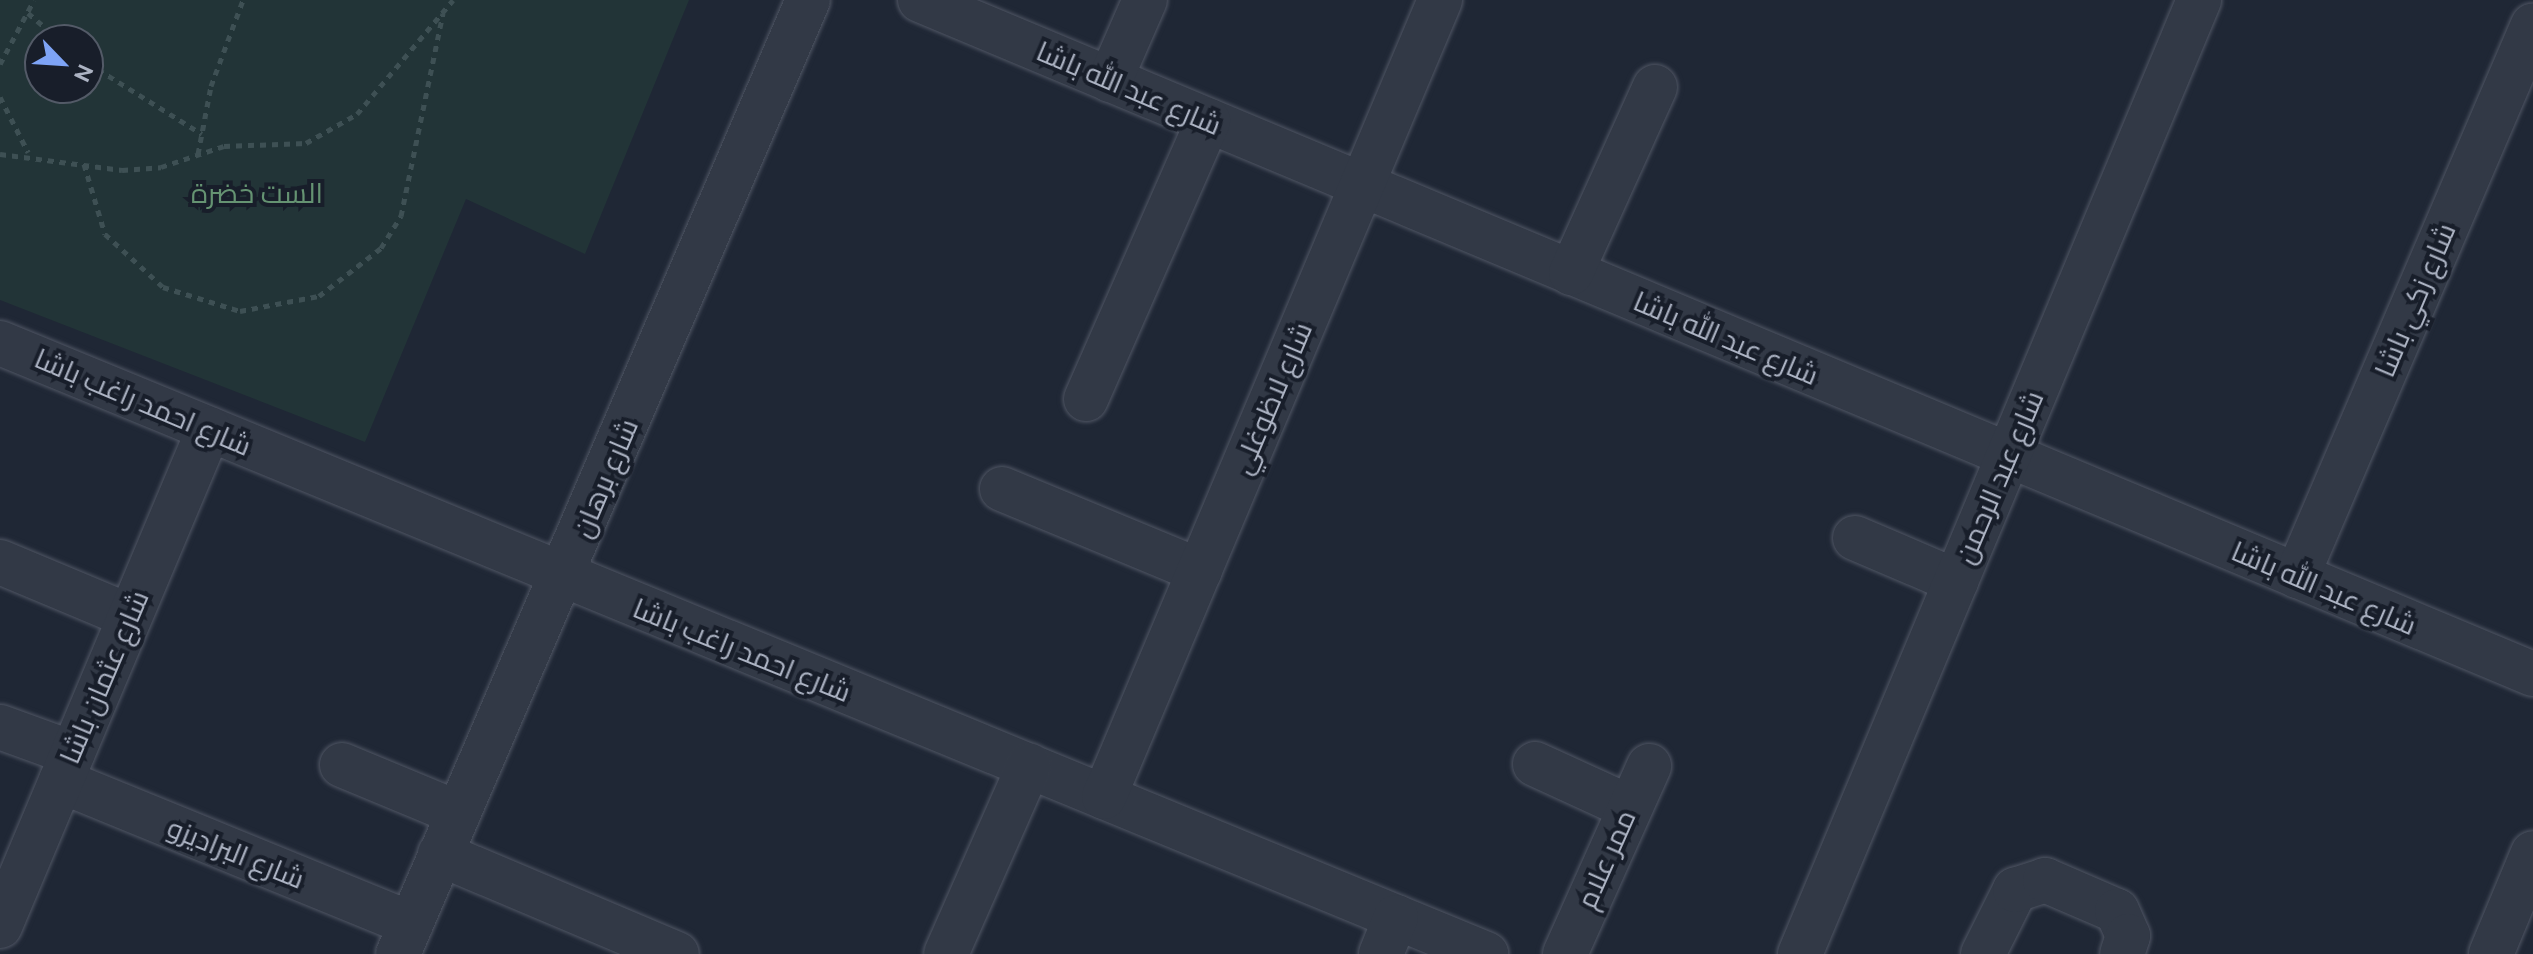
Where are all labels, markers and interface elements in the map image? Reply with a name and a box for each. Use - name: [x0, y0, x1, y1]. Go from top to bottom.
- north arrow: [24, 24, 104, 104]
- street label: شارع عبد الله باشا: [1032, 34, 1226, 142]
- text: N: [70, 61, 99, 86]
- park label: الست خضرة: [191, 176, 323, 210]
- street label: شارع زكي باشا: [2368, 218, 2462, 382]
- street label: شارع عبد الله باشا: [1629, 284, 1823, 392]
- street label: شارع لاظوغلي: [1225, 317, 1319, 479]
- street label: شارع احمد راغب باشا: [30, 341, 256, 463]
- street label: شارع عبد الرحمن: [1947, 386, 2051, 568]
- street label: شارع برهان: [565, 414, 645, 542]
- street label: شارع عبد الله باشا: [2227, 534, 2421, 642]
- street label: شارع عثمان باشا: [52, 585, 156, 769]
- street label: شارع احمد راغب باشا: [628, 591, 856, 709]
- street label: ممر علام: [1569, 804, 1643, 914]
- street label: شارع البراديزو: [163, 810, 309, 896]

